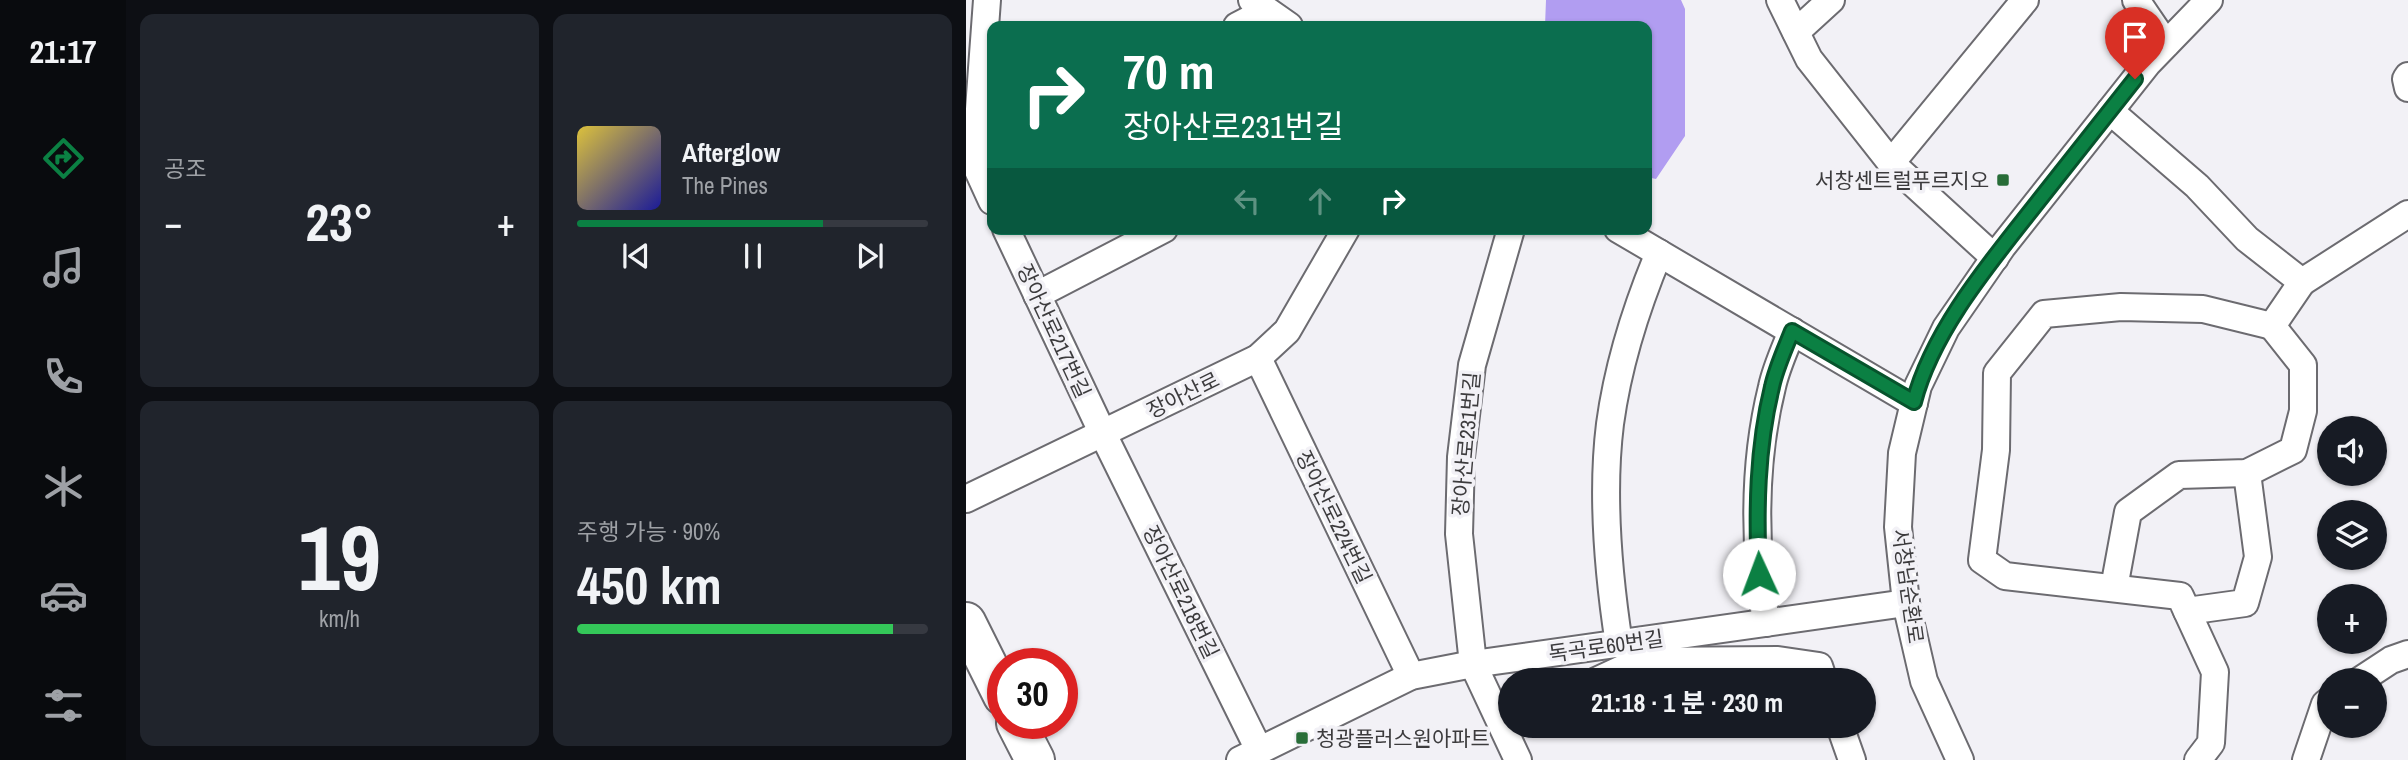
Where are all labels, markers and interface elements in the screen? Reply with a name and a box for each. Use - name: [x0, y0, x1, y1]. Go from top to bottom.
- pin: [2105, 7, 2165, 79]
- icon: arrive: [2116, 18, 2154, 56]
- text: 21:17: [29, 30, 97, 73]
- text: 70 m: [1123, 38, 1215, 104]
- icon: right: [1008, 49, 1099, 140]
- text: 장아산로231번길: [1123, 105, 1343, 148]
- icon: directions: [39, 134, 88, 183]
- text: Afterglow: [682, 135, 780, 170]
- text: 공조: [164, 153, 206, 184]
- place label: 서창센트럴푸르지오: [1815, 166, 1989, 195]
- text: The Pines: [682, 170, 768, 201]
- marker: 서창센트럴푸르지오: [1995, 172, 2011, 188]
- icon: left: [1228, 182, 1266, 220]
- icon: ahead: [1301, 182, 1339, 220]
- icon: right: [1374, 182, 1412, 220]
- text: 23°: [305, 187, 374, 257]
- text: −: [164, 197, 182, 248]
- text: +: [497, 197, 515, 248]
- icon: previous: [617, 237, 655, 275]
- icon: pause: [734, 237, 772, 275]
- icon: next: [851, 237, 889, 275]
- icon: music: [39, 243, 88, 292]
- street label: 장아산로217번길: [1010, 259, 1098, 403]
- icon: phone: [39, 352, 88, 401]
- street label: 장아산로: [1142, 365, 1224, 425]
- street label: 장아산로231번길: [1445, 371, 1487, 517]
- map controls: [2317, 416, 2387, 738]
- button: sound: [2317, 416, 2387, 486]
- street label: 장아산로224번길: [1289, 446, 1379, 588]
- icon: climate: [39, 462, 88, 511]
- text: 19: [298, 496, 381, 618]
- button: layers: [2317, 500, 2387, 570]
- text: 주행 가능 · 90%: [577, 516, 720, 547]
- street label: 장아산로218번길: [1136, 521, 1226, 663]
- street label: 서창남순환로: [1886, 527, 1930, 645]
- position arrow: [1722, 537, 1796, 611]
- text: 450 km: [577, 550, 722, 620]
- icon: car: [39, 571, 88, 620]
- button: +: [2317, 584, 2387, 654]
- text: km/h: [319, 603, 360, 634]
- street label: 독곡로60번길: [1547, 624, 1665, 668]
- speed limit sign: 30: [987, 648, 1078, 739]
- button: −: [2317, 668, 2387, 738]
- icon: filters: [39, 681, 88, 730]
- text: 21:18 · 1 분 · 230 m: [1591, 685, 1783, 720]
- place label: 청광플러스원아파트: [1316, 724, 1490, 753]
- marker: 청광플러스원아파트: [1294, 730, 1310, 746]

